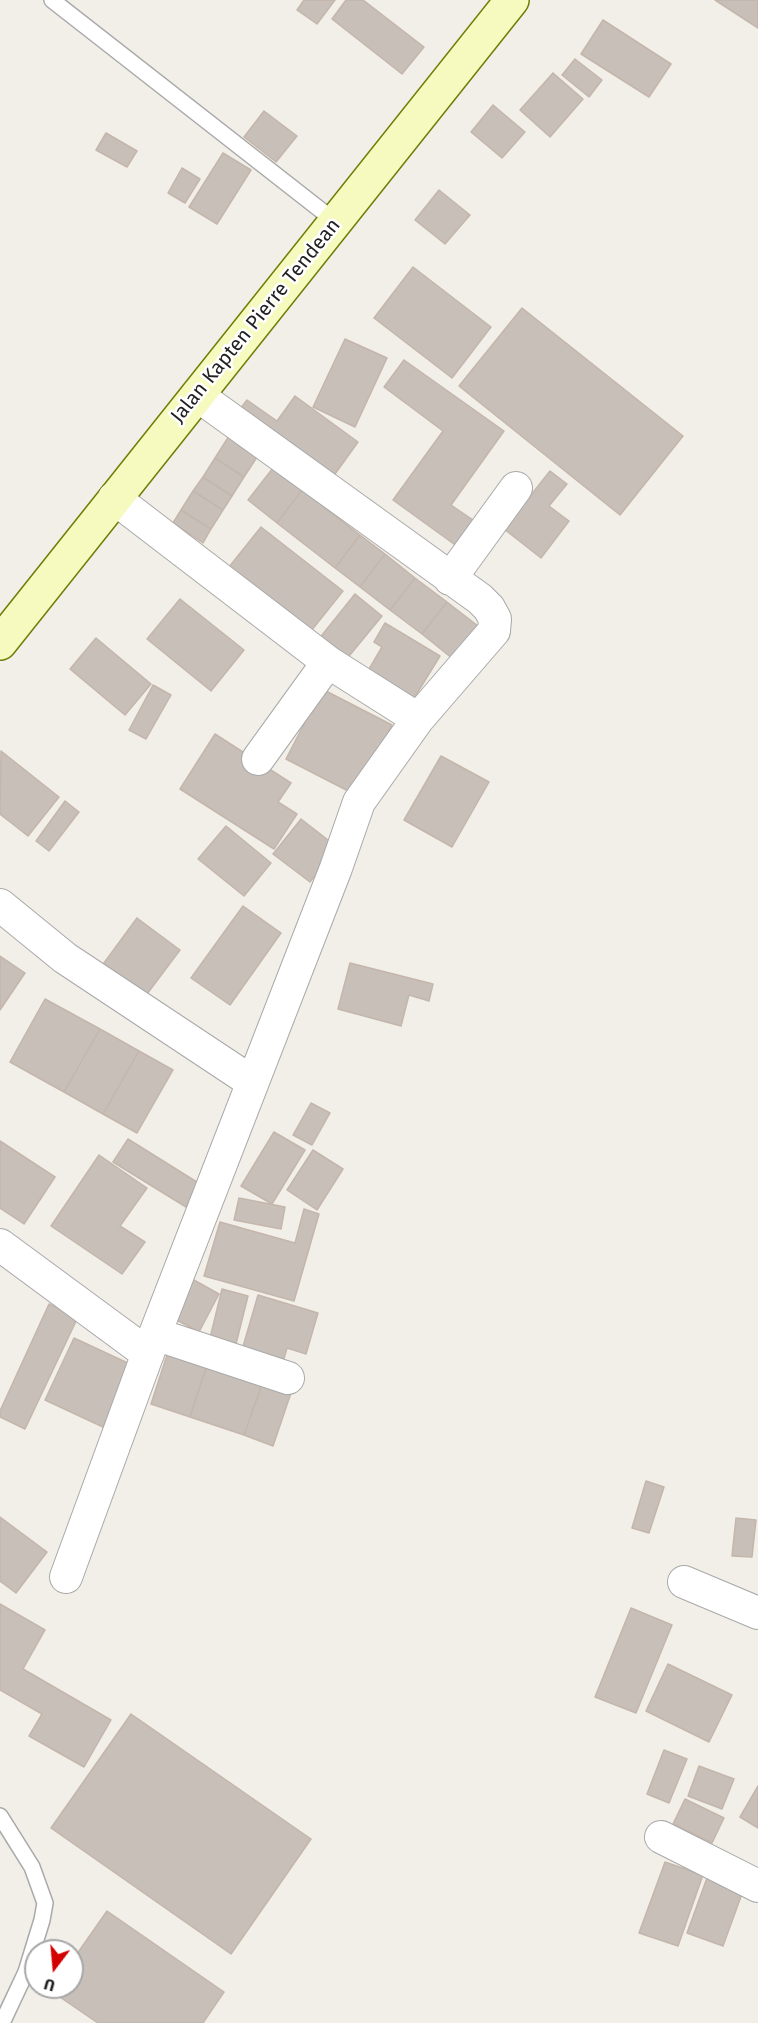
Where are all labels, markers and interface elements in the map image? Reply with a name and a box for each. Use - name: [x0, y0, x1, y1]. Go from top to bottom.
- street label: Jalan Kapten Pierre Tendean: [166, 214, 346, 428]
- north arrow: [24, 1939, 84, 1999]
- text: U: [42, 1974, 57, 1995]

